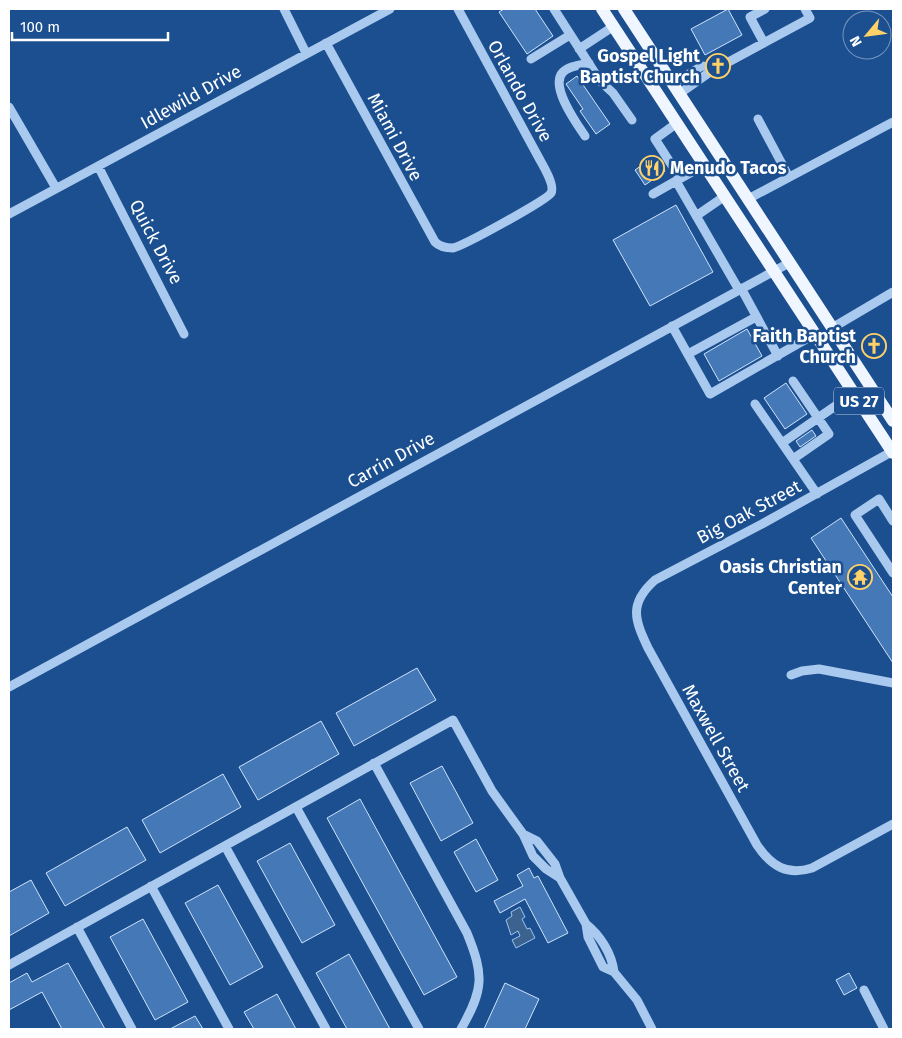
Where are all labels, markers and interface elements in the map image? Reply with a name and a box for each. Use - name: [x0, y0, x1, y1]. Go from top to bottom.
- scale bar: [12, 10, 169, 42]
- north arrow: [842, 10, 892, 60]
- text: 100 m: [20, 18, 60, 36]
- text: N: [846, 33, 866, 49]
- street label: Orlando Drive: [483, 36, 557, 146]
- place label: Gospel Light Baptist Church: [580, 45, 701, 88]
- church icon: Gospel Light Baptist Church: [705, 53, 731, 79]
- street label: Idlewild Drive: [137, 60, 245, 134]
- street label: Miami Drive: [363, 89, 427, 185]
- restaurant icon: Menudo Tacos: [639, 155, 665, 181]
- place label: Menudo Tacos: [670, 157, 787, 179]
- street label: Quick Drive: [125, 196, 187, 288]
- place label: Faith Baptist Church: [752, 325, 857, 368]
- church icon: Faith Baptist Church: [861, 333, 887, 359]
- road number: US 27: [834, 388, 884, 414]
- street label: Carrin Drive: [344, 427, 438, 493]
- street label: Big Oak Street: [693, 475, 805, 549]
- place label: Oasis Christian Center: [720, 556, 843, 599]
- temple icon: Oasis Christian Center: [847, 564, 873, 590]
- street label: Maxwell Street: [677, 680, 755, 796]

